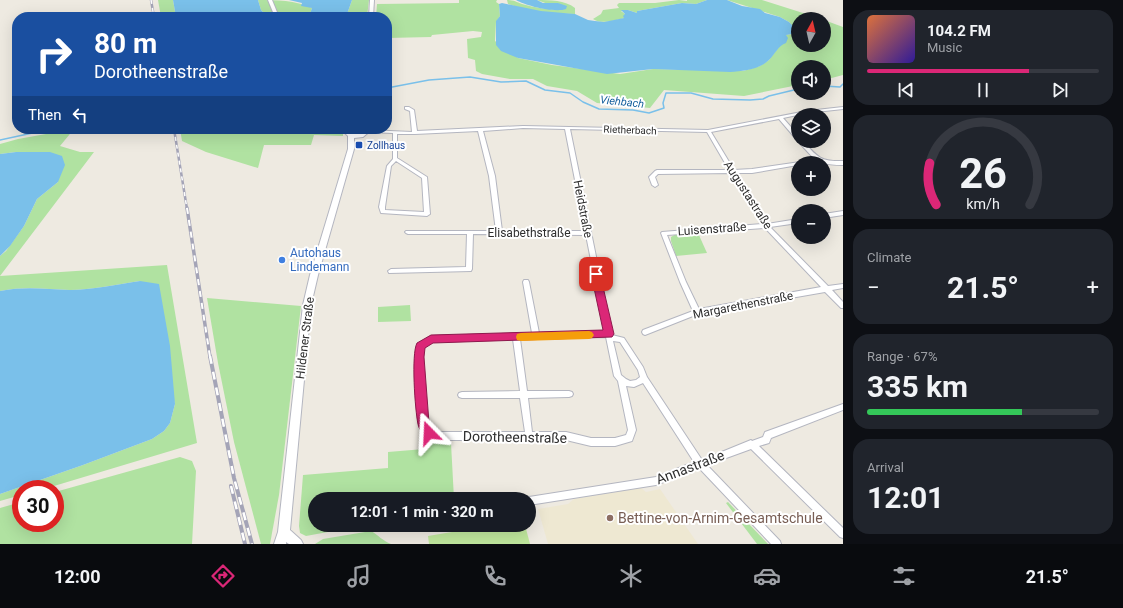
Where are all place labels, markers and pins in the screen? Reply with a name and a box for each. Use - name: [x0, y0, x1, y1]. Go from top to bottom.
- marker: Zollhaus: [354, 140, 364, 150]
- place label: Zollhaus: [367, 140, 405, 151]
- place label: Autohaus Lindemann: [290, 246, 349, 274]
- marker: Autohaus Lindemann: [277, 255, 287, 265]
- pin: [579, 257, 613, 291]
- place label: Bettine-von-Arnim-Gesamtschule: [618, 510, 823, 526]
- marker: Bettine-von-Arnim-Gesamtschule: [605, 513, 615, 523]

